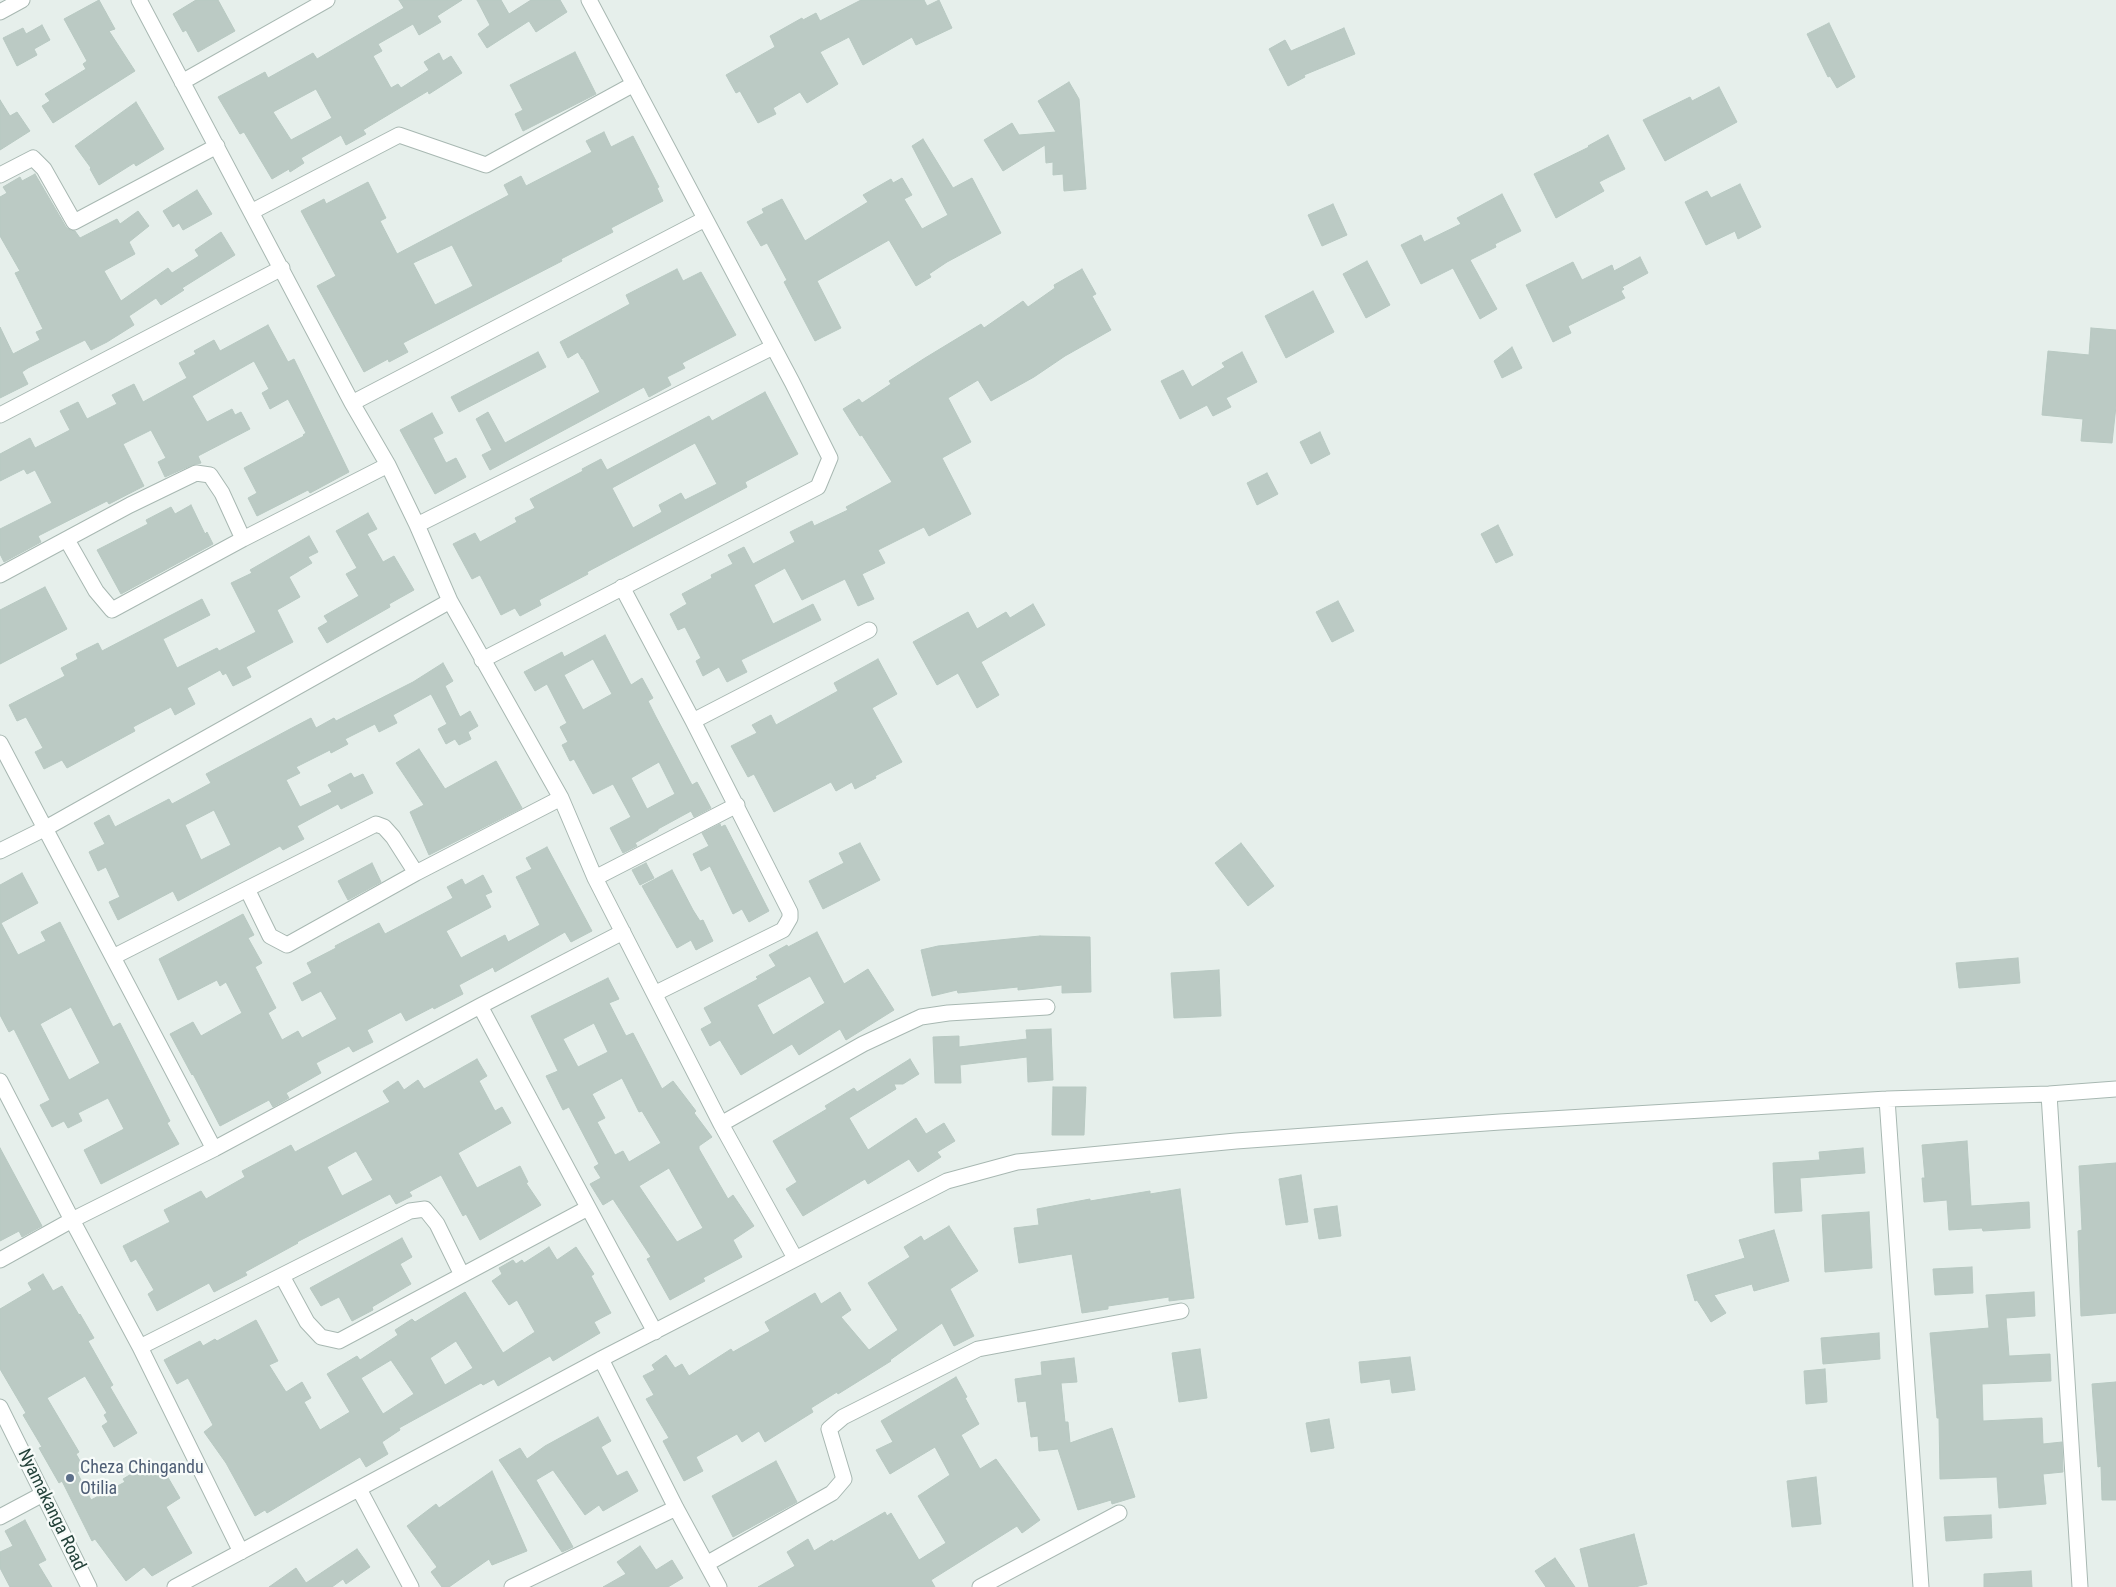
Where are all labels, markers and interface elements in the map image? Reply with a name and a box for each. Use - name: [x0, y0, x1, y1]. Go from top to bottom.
- street label: Nyamakanga Road: [12, 1446, 90, 1574]
- place label: Cheza Chingandu Otilia: [80, 1457, 204, 1500]
- marker: Cheza Chingandu Otilia: [64, 1472, 76, 1484]

